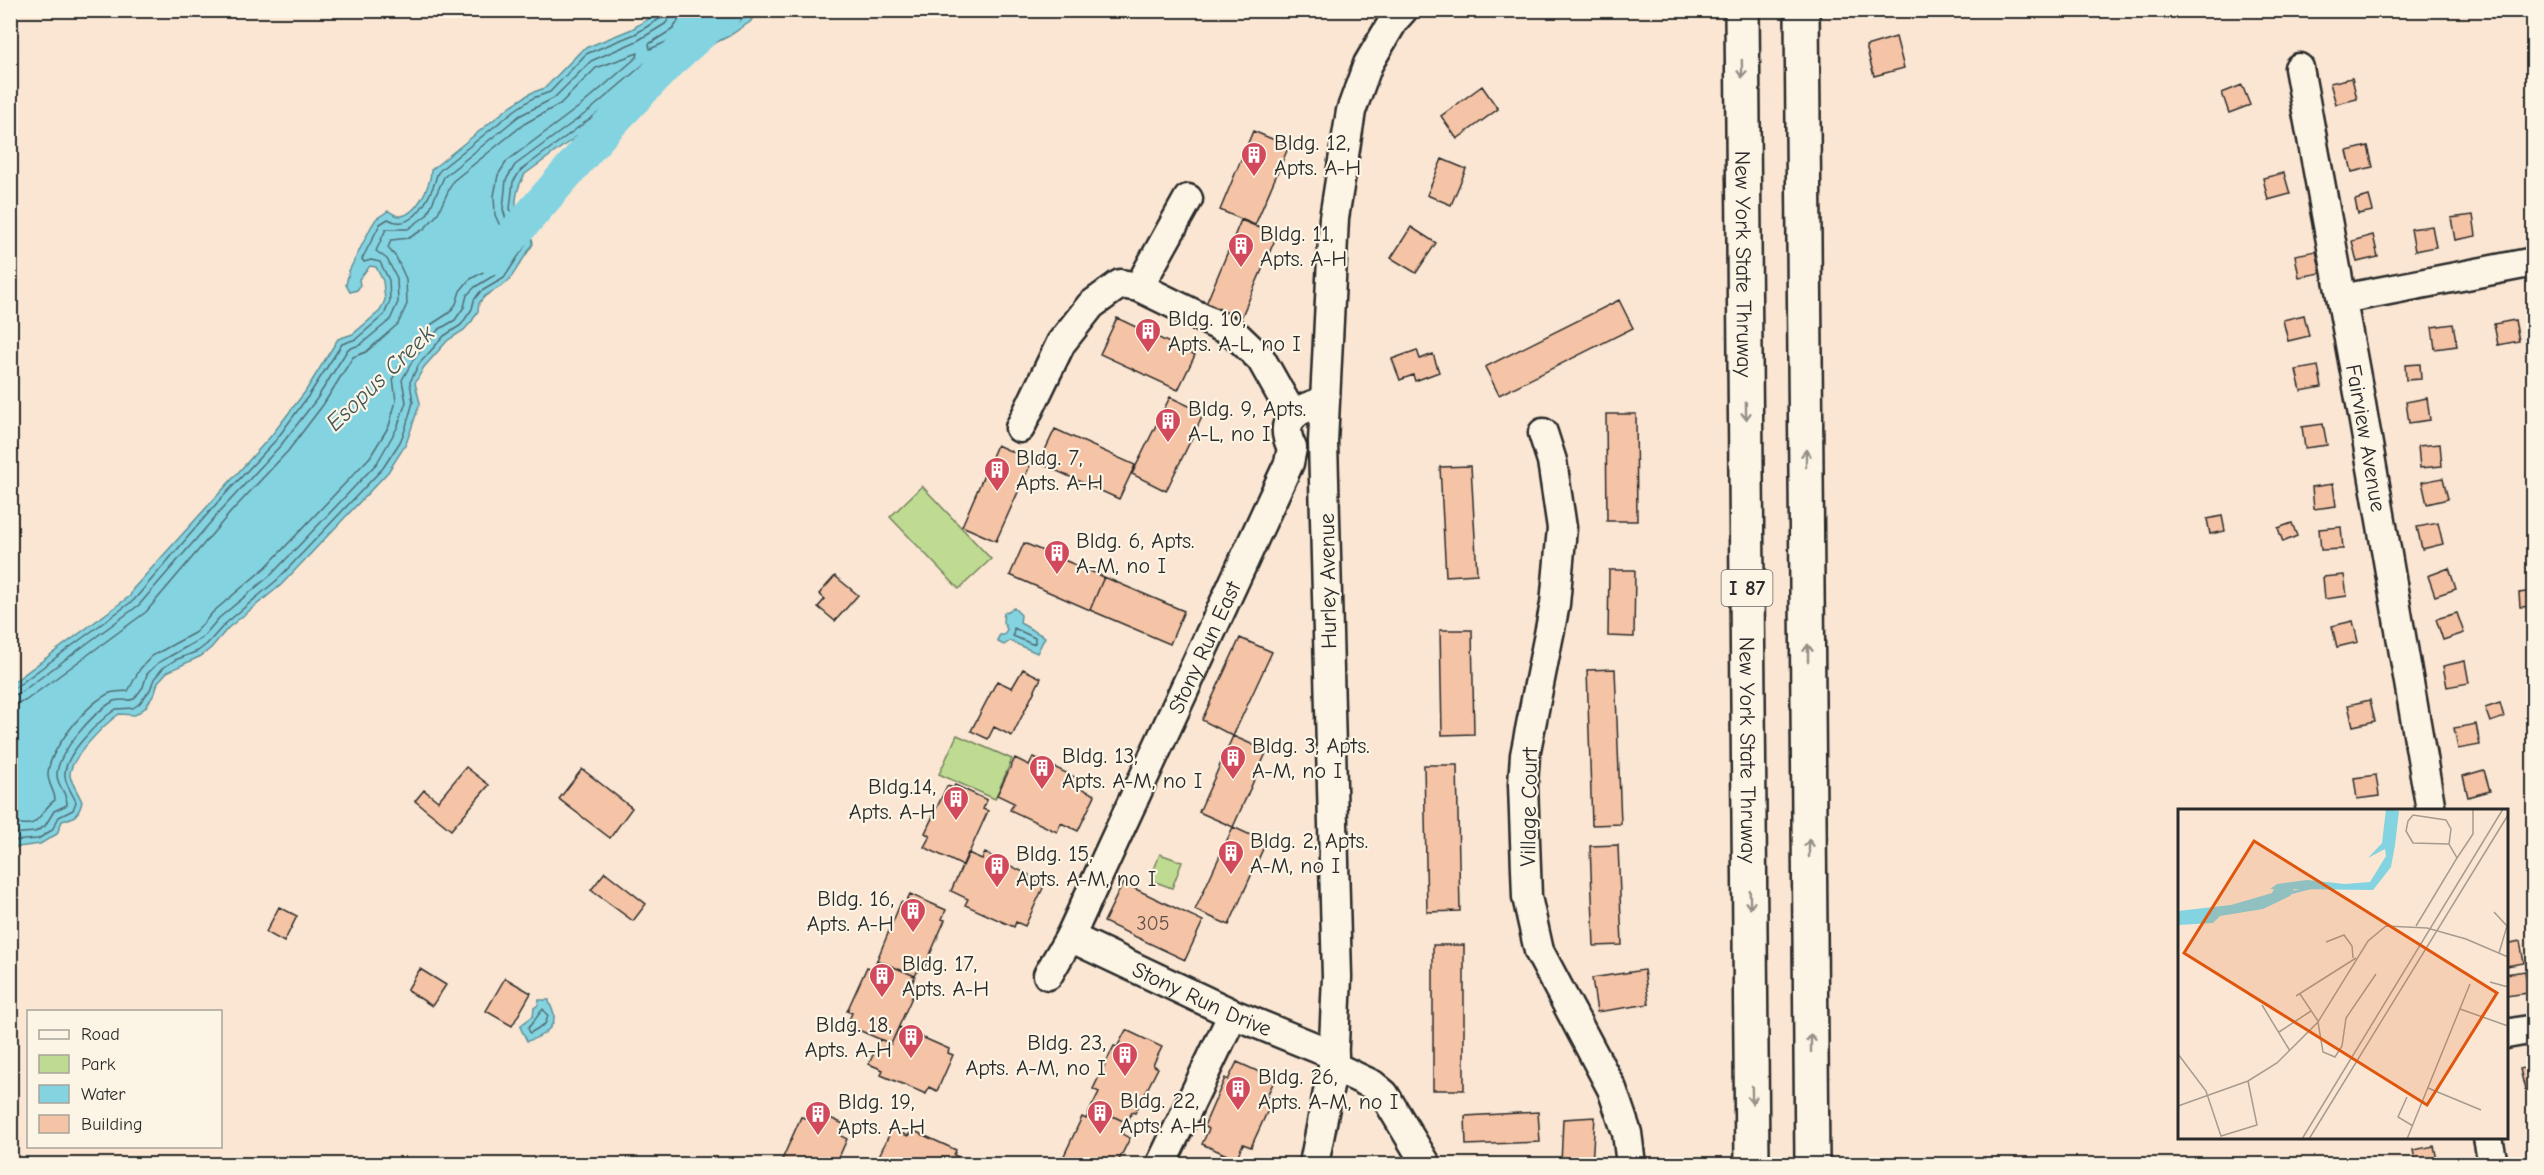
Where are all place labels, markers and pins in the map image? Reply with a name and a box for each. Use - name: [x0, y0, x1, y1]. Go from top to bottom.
- place label: Bldg. 12, Apts. A-H: [1274, 130, 1361, 181]
- building icon: Bldg. 12, Apts. A-H: [1239, 140, 1269, 178]
- place label: Bldg. 11, Apts. A-H: [1260, 221, 1347, 272]
- building icon: Bldg. 11, Apts. A-H: [1226, 231, 1256, 269]
- place label: Bldg. 10, Apts. A-L, no I: [1168, 306, 1301, 357]
- building icon: Bldg. 10, Apts. A-L, no I: [1133, 316, 1163, 354]
- place label: Bldg. 9, Apts. A-L, no I: [1188, 396, 1306, 447]
- building icon: Bldg. 9, Apts. A-L, no I: [1153, 406, 1183, 444]
- place label: Bldg. 7, Apts. A-H: [1016, 445, 1103, 496]
- building icon: Bldg. 7, Apts. A-H: [982, 455, 1012, 493]
- place label: Bldg. 6, Apts. A-M, no I: [1076, 528, 1194, 579]
- building icon: Bldg. 6, Apts. A-M, no I: [1042, 538, 1072, 576]
- place label: Bldg. 3, Apts. A-M, no I: [1252, 733, 1370, 784]
- place label: Bldg. 13, Apts. A-M, no I: [1062, 743, 1202, 794]
- building icon: Bldg. 3, Apts. A-M, no I: [1218, 743, 1248, 781]
- building icon: Bldg. 13, Apts. A-M, no I: [1027, 753, 1057, 791]
- place label: Bldg.14, Apts. A-H: [849, 774, 936, 825]
- building icon: Bldg.14, Apts. A-H: [941, 784, 971, 822]
- place label: Bldg. 2, Apts. A-M, no I: [1250, 828, 1368, 879]
- building icon: Bldg. 2, Apts. A-M, no I: [1216, 838, 1246, 876]
- place label: Bldg. 15, Apts. A-M, no I: [1016, 841, 1156, 892]
- building icon: Bldg. 15, Apts. A-M, no I: [982, 851, 1012, 889]
- place label: Bldg. 16, Apts. A-H: [807, 886, 894, 937]
- building icon: Bldg. 16, Apts. A-H: [898, 896, 928, 934]
- place label: Bldg. 17, Apts. A-H: [902, 951, 989, 1002]
- building icon: Bldg. 17, Apts. A-H: [867, 961, 897, 999]
- place label: Bldg. 18, Apts. A-H: [805, 1012, 892, 1063]
- building icon: Bldg. 18, Apts. A-H: [896, 1022, 926, 1060]
- place label: Bldg. 23, Apts. A-M, no I: [966, 1030, 1106, 1081]
- building icon: Bldg. 23, Apts. A-M, no I: [1110, 1040, 1140, 1078]
- place label: Bldg. 26, Apts. A-M, no I: [1258, 1064, 1398, 1115]
- building icon: Bldg. 26, Apts. A-M, no I: [1223, 1074, 1253, 1112]
- place label: Bldg. 22, Apts. A-H: [1120, 1088, 1207, 1139]
- place label: Bldg. 19, Apts. A-H: [838, 1089, 925, 1140]
- building icon: Bldg. 22, Apts. A-H: [1085, 1098, 1115, 1136]
- building icon: Bldg. 19, Apts. A-H: [803, 1099, 833, 1137]

